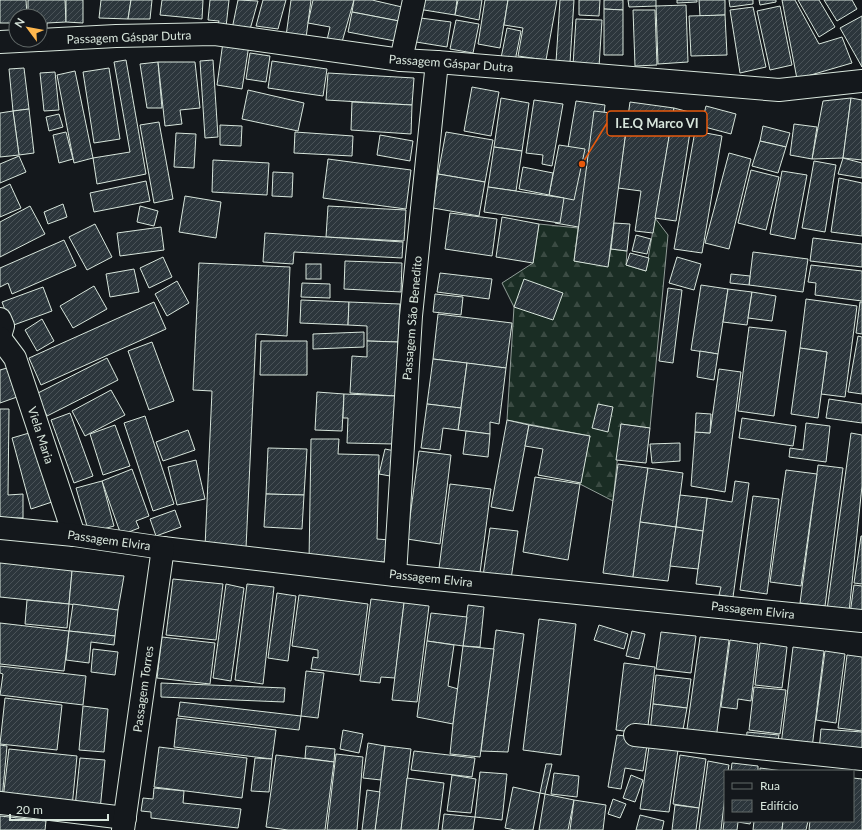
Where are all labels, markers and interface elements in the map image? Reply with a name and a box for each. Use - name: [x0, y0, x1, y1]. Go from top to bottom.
- north arrow: [8, 8, 48, 48]
- text: N: [11, 15, 27, 29]
- street label: Passagem Gáspar Dutra: [66, 27, 192, 47]
- street label: Passagem Gáspar Dutra: [388, 51, 514, 75]
- callout: I.E.Q Marco VI: [607, 111, 707, 136]
- text: I.E.Q Marco VI: [615, 115, 699, 131]
- street label: Passagem São Benedito: [399, 255, 425, 381]
- street label: Viela Maria: [25, 404, 57, 466]
- street label: Passagem Elvira: [66, 527, 152, 553]
- street label: Passagem Elvira: [389, 566, 473, 590]
- street label: Passagem Elvira: [711, 598, 795, 622]
- street label: Passagem Torres: [130, 645, 156, 733]
- legend: [724, 770, 854, 822]
- text: Rua: [760, 778, 780, 793]
- scale bar: [10, 796, 108, 822]
- text: Edifício: [760, 798, 799, 813]
- text: 20 m: [16, 802, 43, 817]

